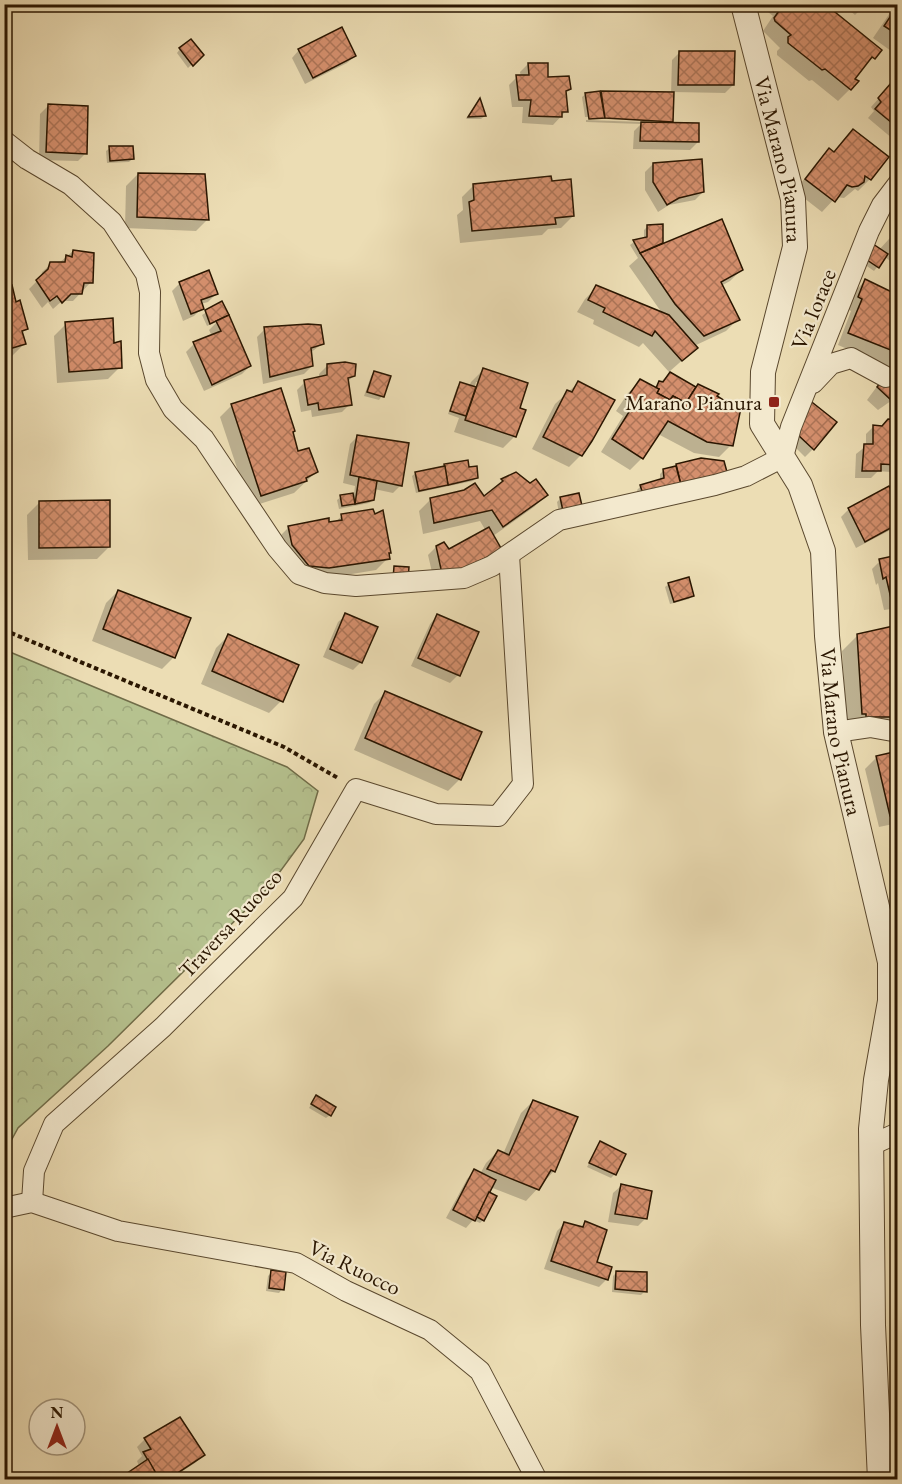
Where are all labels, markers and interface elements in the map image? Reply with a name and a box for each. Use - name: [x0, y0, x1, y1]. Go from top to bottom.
- street label: Via Marano Pianura: [747, 73, 809, 243]
- street label: Via Iorace: [784, 264, 843, 354]
- place label: Marano Pianura: [625, 388, 762, 417]
- marker: Marano Pianura: [767, 395, 781, 409]
- street label: Via Marano Pianura: [813, 646, 869, 819]
- street label: Traversa Ruocco: [172, 862, 289, 984]
- street label: Via Ruocco: [304, 1233, 406, 1302]
- north arrow: [27, 1397, 87, 1457]
- text: N: [51, 1402, 64, 1423]

